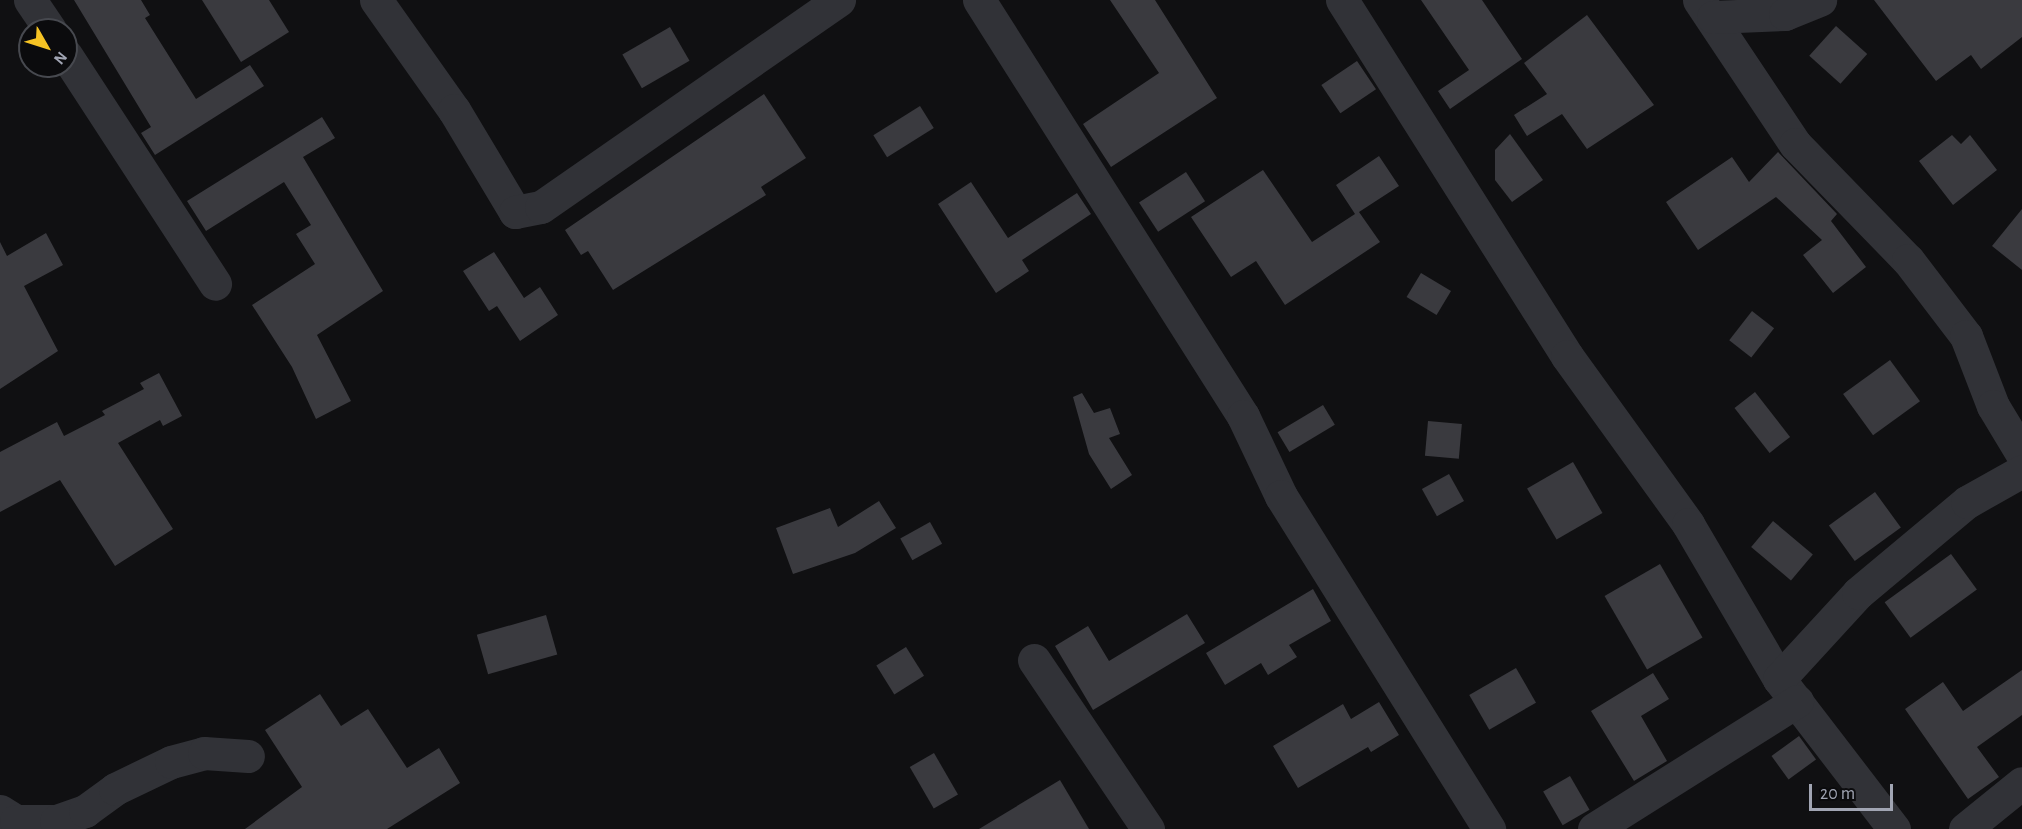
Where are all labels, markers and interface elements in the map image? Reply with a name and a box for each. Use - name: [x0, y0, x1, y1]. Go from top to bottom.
- north arrow: [18, 18, 78, 78]
- text: N: [51, 49, 70, 67]
- scale bar: [1812, 772, 1896, 810]
- text: 20 m: [1820, 785, 1855, 803]

